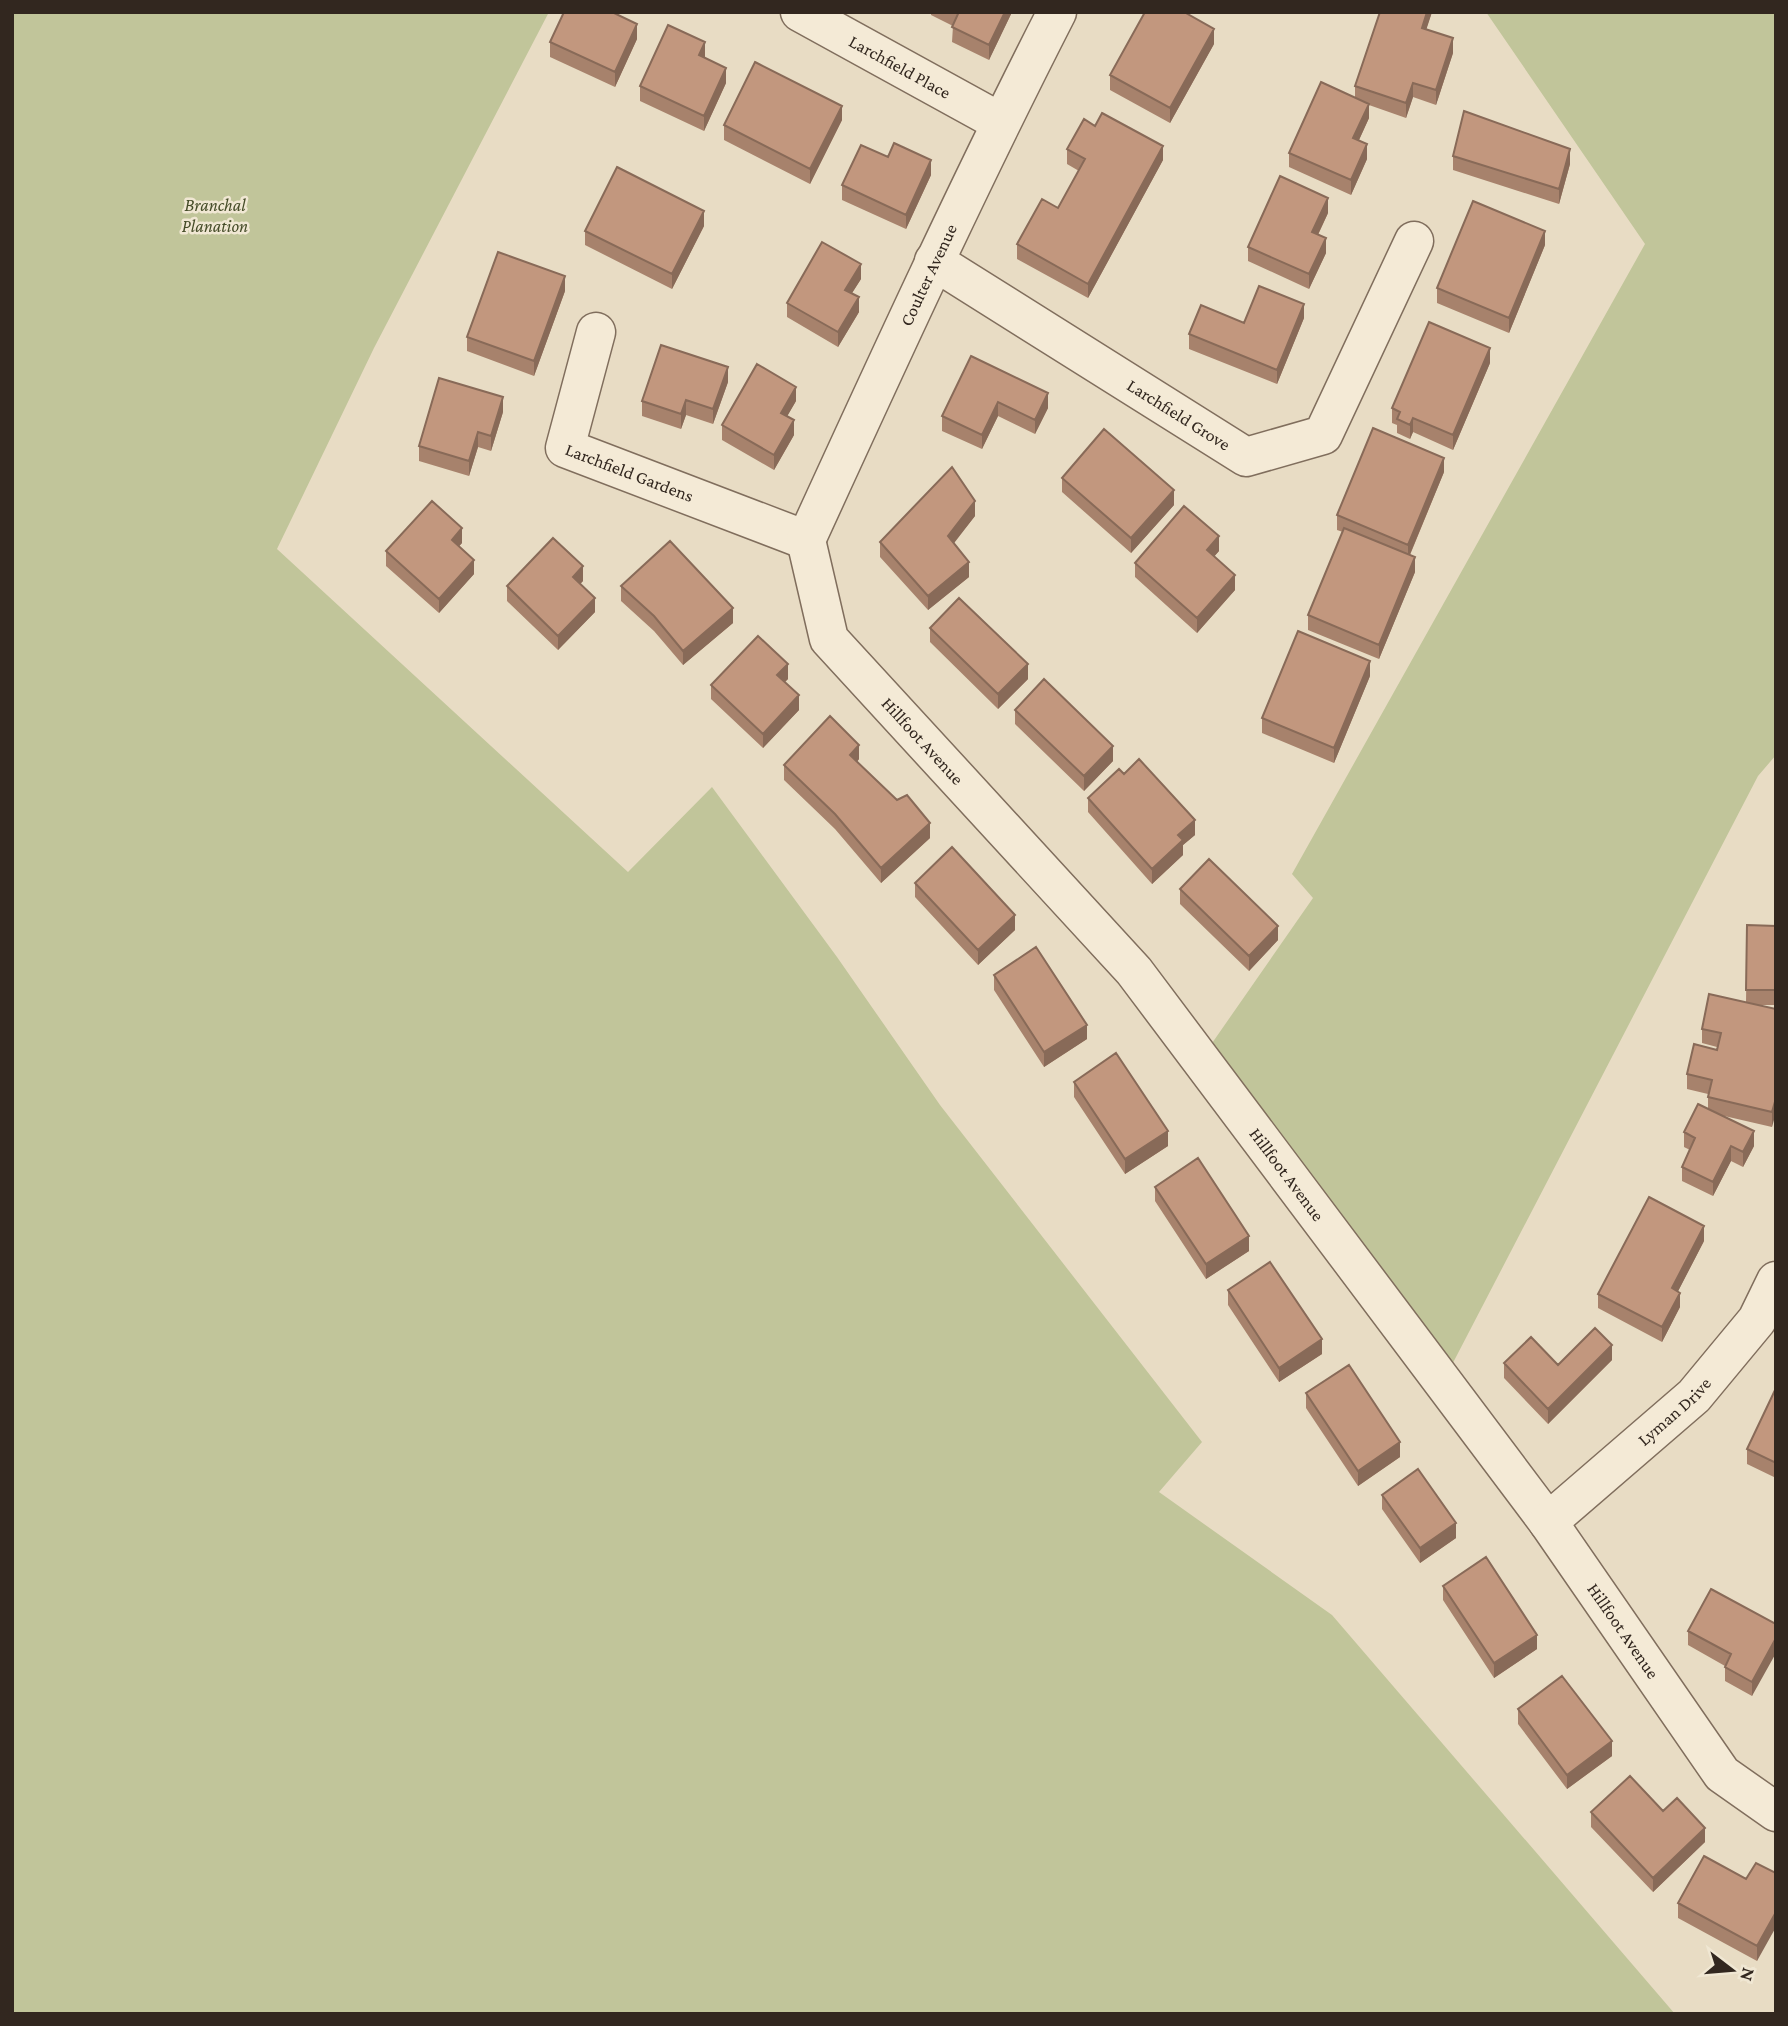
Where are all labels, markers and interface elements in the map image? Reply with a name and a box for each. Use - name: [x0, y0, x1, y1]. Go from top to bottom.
- street label: Larchfield Place: [846, 31, 954, 103]
- park label: Branchal Planation: [182, 195, 248, 236]
- street label: Coulter Avenue: [896, 221, 961, 329]
- street label: Larchfield Grove: [1123, 375, 1234, 455]
- street label: Larchfield Gardens: [563, 439, 696, 506]
- street label: Hillfoot Avenue: [878, 693, 968, 789]
- street label: Hillfoot Avenue: [1245, 1124, 1328, 1225]
- street label: Lyman Drive: [1634, 1373, 1715, 1450]
- street label: Hillfoot Avenue: [1583, 1579, 1663, 1683]
- north arrow: [1697, 1935, 1767, 2005]
- text: N: [1736, 1965, 1760, 1984]

